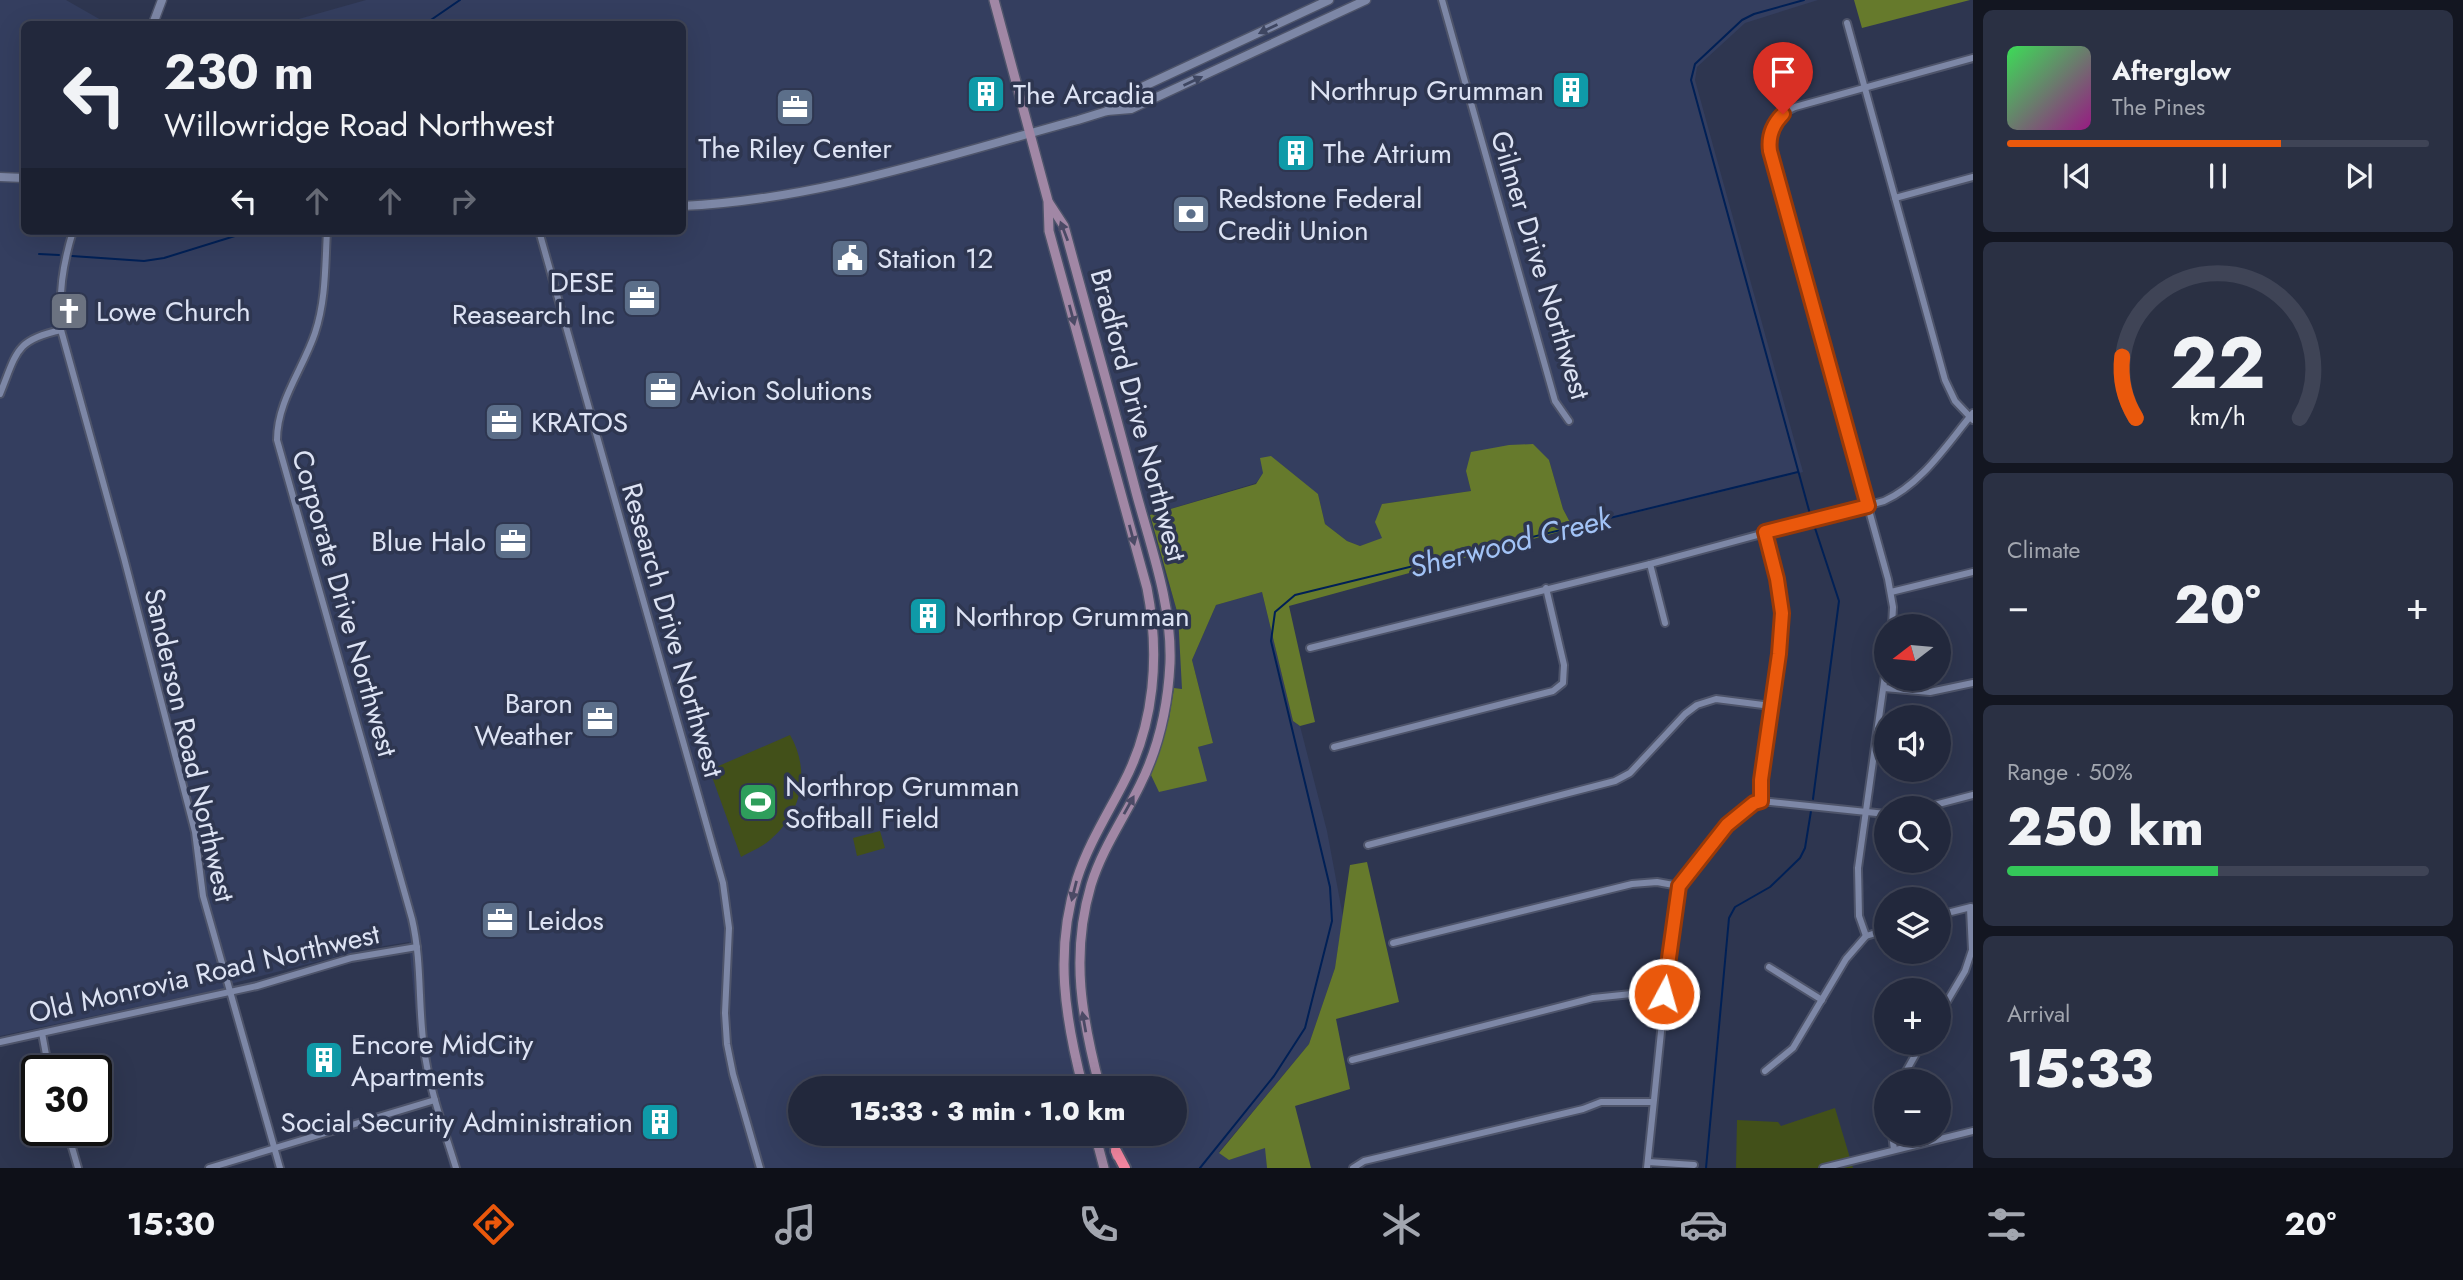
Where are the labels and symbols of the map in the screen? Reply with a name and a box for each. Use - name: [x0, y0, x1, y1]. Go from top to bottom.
- one-way arrow: [1258, 23, 1278, 35]
- pin: [1753, 42, 1813, 114]
- building icon: Northrup Grumman: [1550, 69, 1592, 111]
- place label: Northrup Grumman: [1309, 70, 1544, 111]
- building icon: The Arcadia: [965, 73, 1007, 115]
- place label: The Arcadia: [1013, 74, 1155, 115]
- one-way arrow: [1183, 75, 1203, 87]
- office icon: The Riley Center: [774, 86, 816, 128]
- street label: Gilmer Drive Northwest: [1480, 126, 1601, 405]
- place label: The Riley Center: [698, 128, 892, 169]
- building icon: The Atrium: [1275, 132, 1317, 174]
- place label: The Atrium: [1323, 133, 1452, 174]
- place label: Redstone Federal Credit Union: [1218, 178, 1422, 251]
- bank icon: Redstone Federal Credit Union: [1170, 193, 1212, 235]
- one-way arrow: [1058, 220, 1069, 241]
- public building icon: Station 12: [829, 237, 871, 279]
- place label: Station 12: [877, 238, 993, 279]
- place label: DESE Reasearch Inc: [452, 262, 615, 335]
- street label: Bradford Drive Northwest: [1080, 264, 1197, 566]
- office icon: DESE Reasearch Inc: [621, 277, 663, 319]
- church icon: Lowe Church: [48, 290, 90, 332]
- place label: Lowe Church: [96, 291, 251, 332]
- one-way arrow: [1067, 304, 1078, 326]
- office icon: Avion Solutions: [642, 369, 684, 411]
- place label: Avion Solutions: [690, 370, 872, 411]
- office icon: KRATOS: [483, 401, 525, 443]
- place label: KRATOS: [531, 402, 628, 443]
- street label: Corporate Drive Northwest: [281, 445, 408, 762]
- street label: Research Drive Northwest: [611, 478, 734, 782]
- water label: Sherwood Creek: [1405, 496, 1616, 588]
- office icon: Blue Halo: [492, 520, 534, 562]
- place label: Blue Halo: [371, 521, 486, 562]
- one-way arrow: [1127, 524, 1138, 546]
- street label: Sanderson Road Northwest: [133, 584, 246, 906]
- building icon: Northrop Grumman: [907, 595, 949, 637]
- place label: Northrop Grumman: [955, 596, 1190, 637]
- north arrow: [1874, 614, 1951, 691]
- place label: Baron Weather: [474, 683, 573, 756]
- office icon: Baron Weather: [579, 698, 621, 740]
- place label: Northrop Grumman Softball Field: [785, 766, 1020, 839]
- sports icon: Northrop Grumman Softball Field: [737, 781, 779, 823]
- one-way arrow: [1123, 795, 1135, 814]
- one-way arrow: [1068, 880, 1079, 902]
- office icon: Leidos: [479, 899, 521, 941]
- place label: Leidos: [527, 900, 604, 941]
- street label: Old Monrovia Road Northwest: [25, 913, 384, 1034]
- position arrow: [1627, 957, 1701, 1031]
- one-way arrow: [1078, 1011, 1089, 1033]
- place label: Encore MidCity Apartments: [351, 1024, 534, 1097]
- building icon: Encore MidCity Apartments: [303, 1039, 345, 1081]
- speed limit sign: 30: [21, 1055, 112, 1146]
- building icon: Social Security Administration: [639, 1101, 681, 1143]
- place label: Social Security Administration: [281, 1102, 633, 1143]

